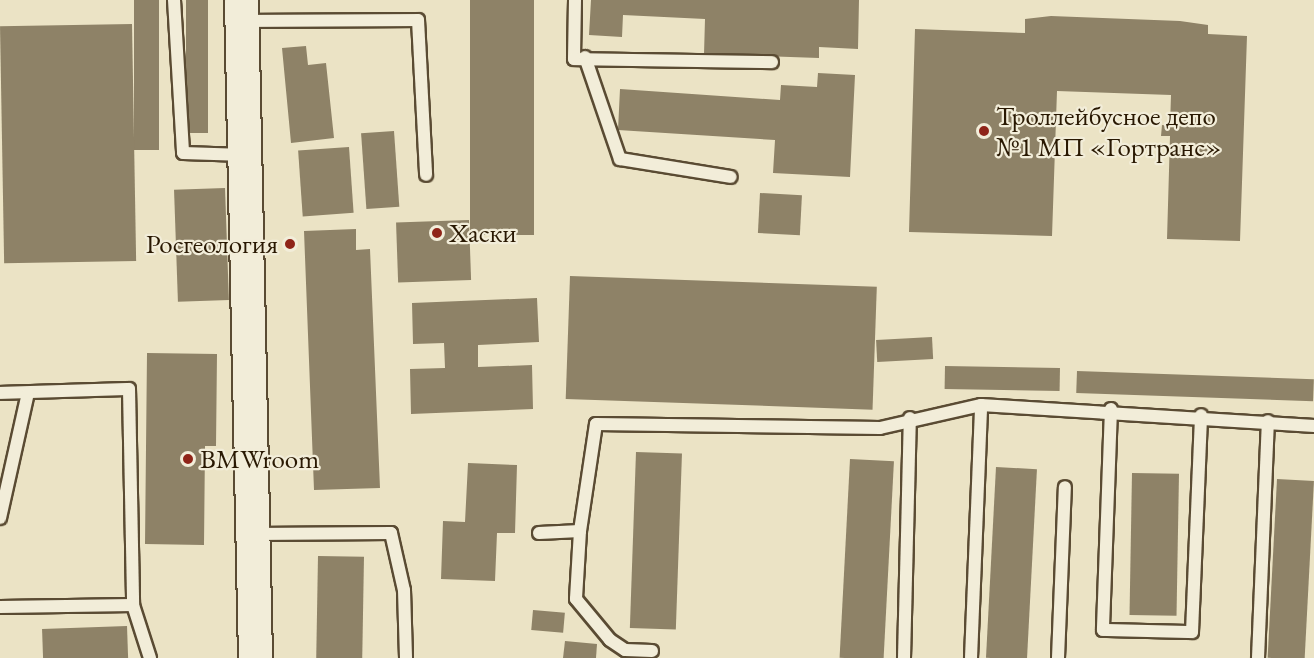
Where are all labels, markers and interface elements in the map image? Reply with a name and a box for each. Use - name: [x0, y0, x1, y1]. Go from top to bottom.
- place label: Троллейбусное депо №1 МП «Гортранс»: [996, 99, 1221, 162]
- marker: Троллейбусное депо №1 МП «Гортранс»: [977, 124, 991, 138]
- place label: Хаски: [449, 217, 517, 249]
- marker: Хаски: [430, 226, 444, 240]
- place label: Росгеология: [146, 228, 278, 260]
- marker: Росгеология: [283, 237, 297, 251]
- place label: BMWroom: [200, 443, 319, 475]
- marker: BMWroom: [181, 452, 195, 466]

